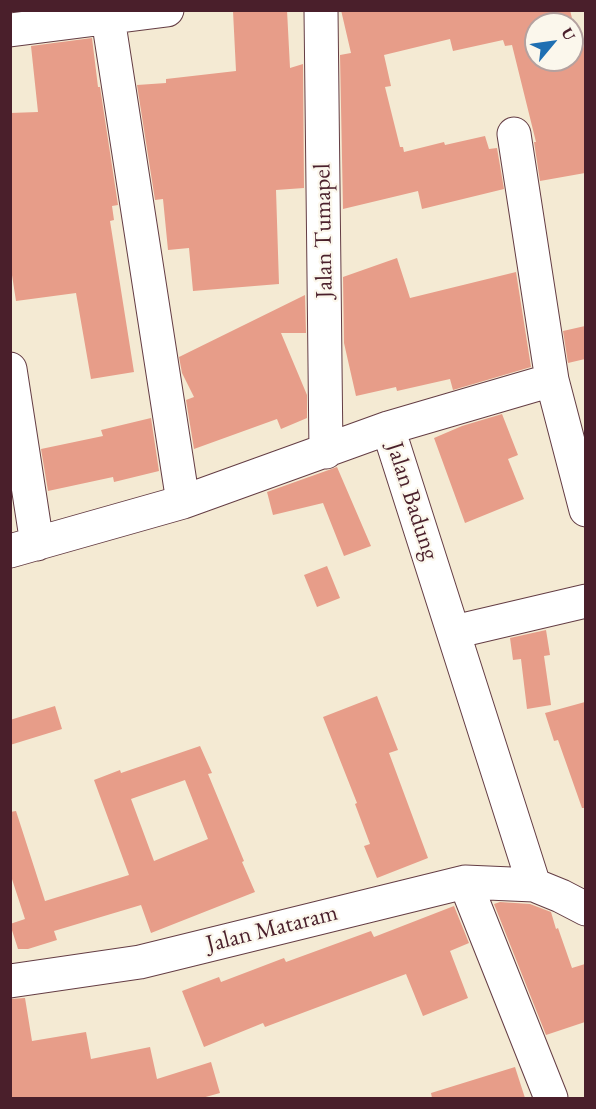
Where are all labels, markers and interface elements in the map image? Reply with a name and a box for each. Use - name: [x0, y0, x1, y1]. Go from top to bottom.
- north arrow: [524, 12, 584, 72]
- text: U: [556, 24, 581, 44]
- street label: Jalan Tumapel: [308, 163, 340, 299]
- street label: Jalan Badung: [379, 438, 445, 564]
- street label: Jalan Mataram: [203, 899, 341, 959]

